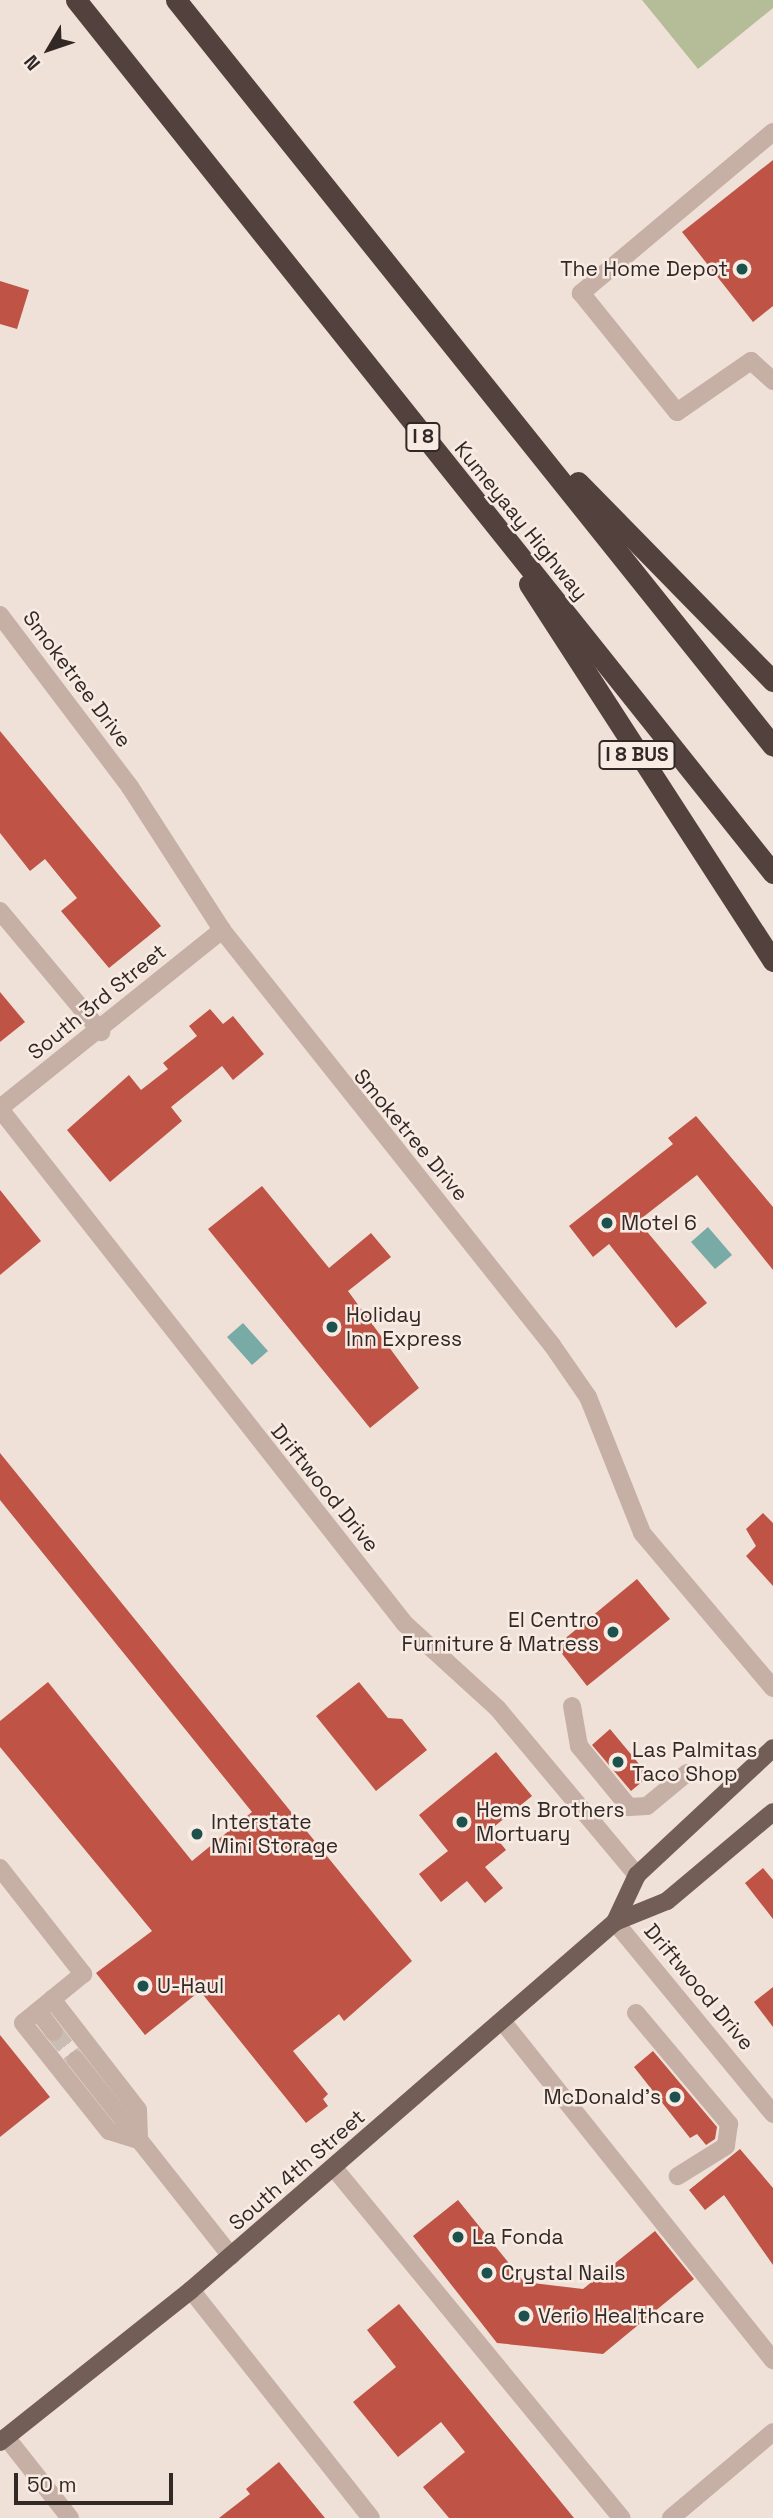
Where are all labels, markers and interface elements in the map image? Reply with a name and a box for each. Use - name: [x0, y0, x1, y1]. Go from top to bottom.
- north arrow: [14, 14, 84, 84]
- text: N: [19, 50, 46, 75]
- place label: The Home Depot: [560, 256, 728, 282]
- marker: The Home Depot: [734, 261, 750, 277]
- road number: I 8: [404, 422, 442, 452]
- street label: Kumeyaay Highway: [449, 436, 593, 606]
- street label: Smoketree Drive: [17, 606, 137, 752]
- road number: I 8 BUS: [598, 740, 676, 770]
- street label: South 3rd Street: [23, 939, 171, 1065]
- street label: Smoketree Drive: [348, 1064, 474, 1206]
- place label: Motel 6: [621, 1210, 697, 1236]
- marker: Motel 6: [599, 1215, 615, 1231]
- place label: Holiday Inn Express: [346, 1302, 462, 1352]
- marker: Holiday Inn Express: [324, 1319, 340, 1335]
- street label: Driftwood Drive: [266, 1419, 384, 1557]
- place label: El Centro Furniture & Matress: [402, 1607, 599, 1657]
- marker: El Centro Furniture & Matress: [605, 1624, 621, 1640]
- place label: Las Palmitas Taco Shop: [632, 1737, 757, 1787]
- marker: Las Palmitas Taco Shop: [610, 1754, 626, 1770]
- place label: Hems Brothers Mortuary: [476, 1797, 624, 1847]
- place label: Interstate Mini Storage: [211, 1809, 338, 1859]
- marker: Hems Brothers Mortuary: [454, 1814, 470, 1830]
- marker: Interstate Mini Storage: [189, 1826, 205, 1842]
- street label: Driftwood Drive: [639, 1919, 759, 2055]
- place label: U-Haul: [157, 1973, 224, 1999]
- marker: U-Haul: [135, 1978, 151, 1994]
- place label: McDonald's: [543, 2084, 661, 2110]
- marker: McDonald's: [667, 2089, 683, 2105]
- street label: South 4th Street: [224, 2104, 370, 2236]
- place label: La Fonda: [472, 2224, 564, 2250]
- marker: La Fonda: [450, 2229, 466, 2245]
- place label: Crystal Nails: [501, 2260, 626, 2286]
- marker: Crystal Nails: [479, 2265, 495, 2281]
- place label: Verio Healthcare: [538, 2303, 705, 2329]
- marker: Verio Healthcare: [516, 2308, 532, 2324]
- scale bar: [18, 2458, 177, 2502]
- text: 50 m: [27, 2471, 77, 2498]

